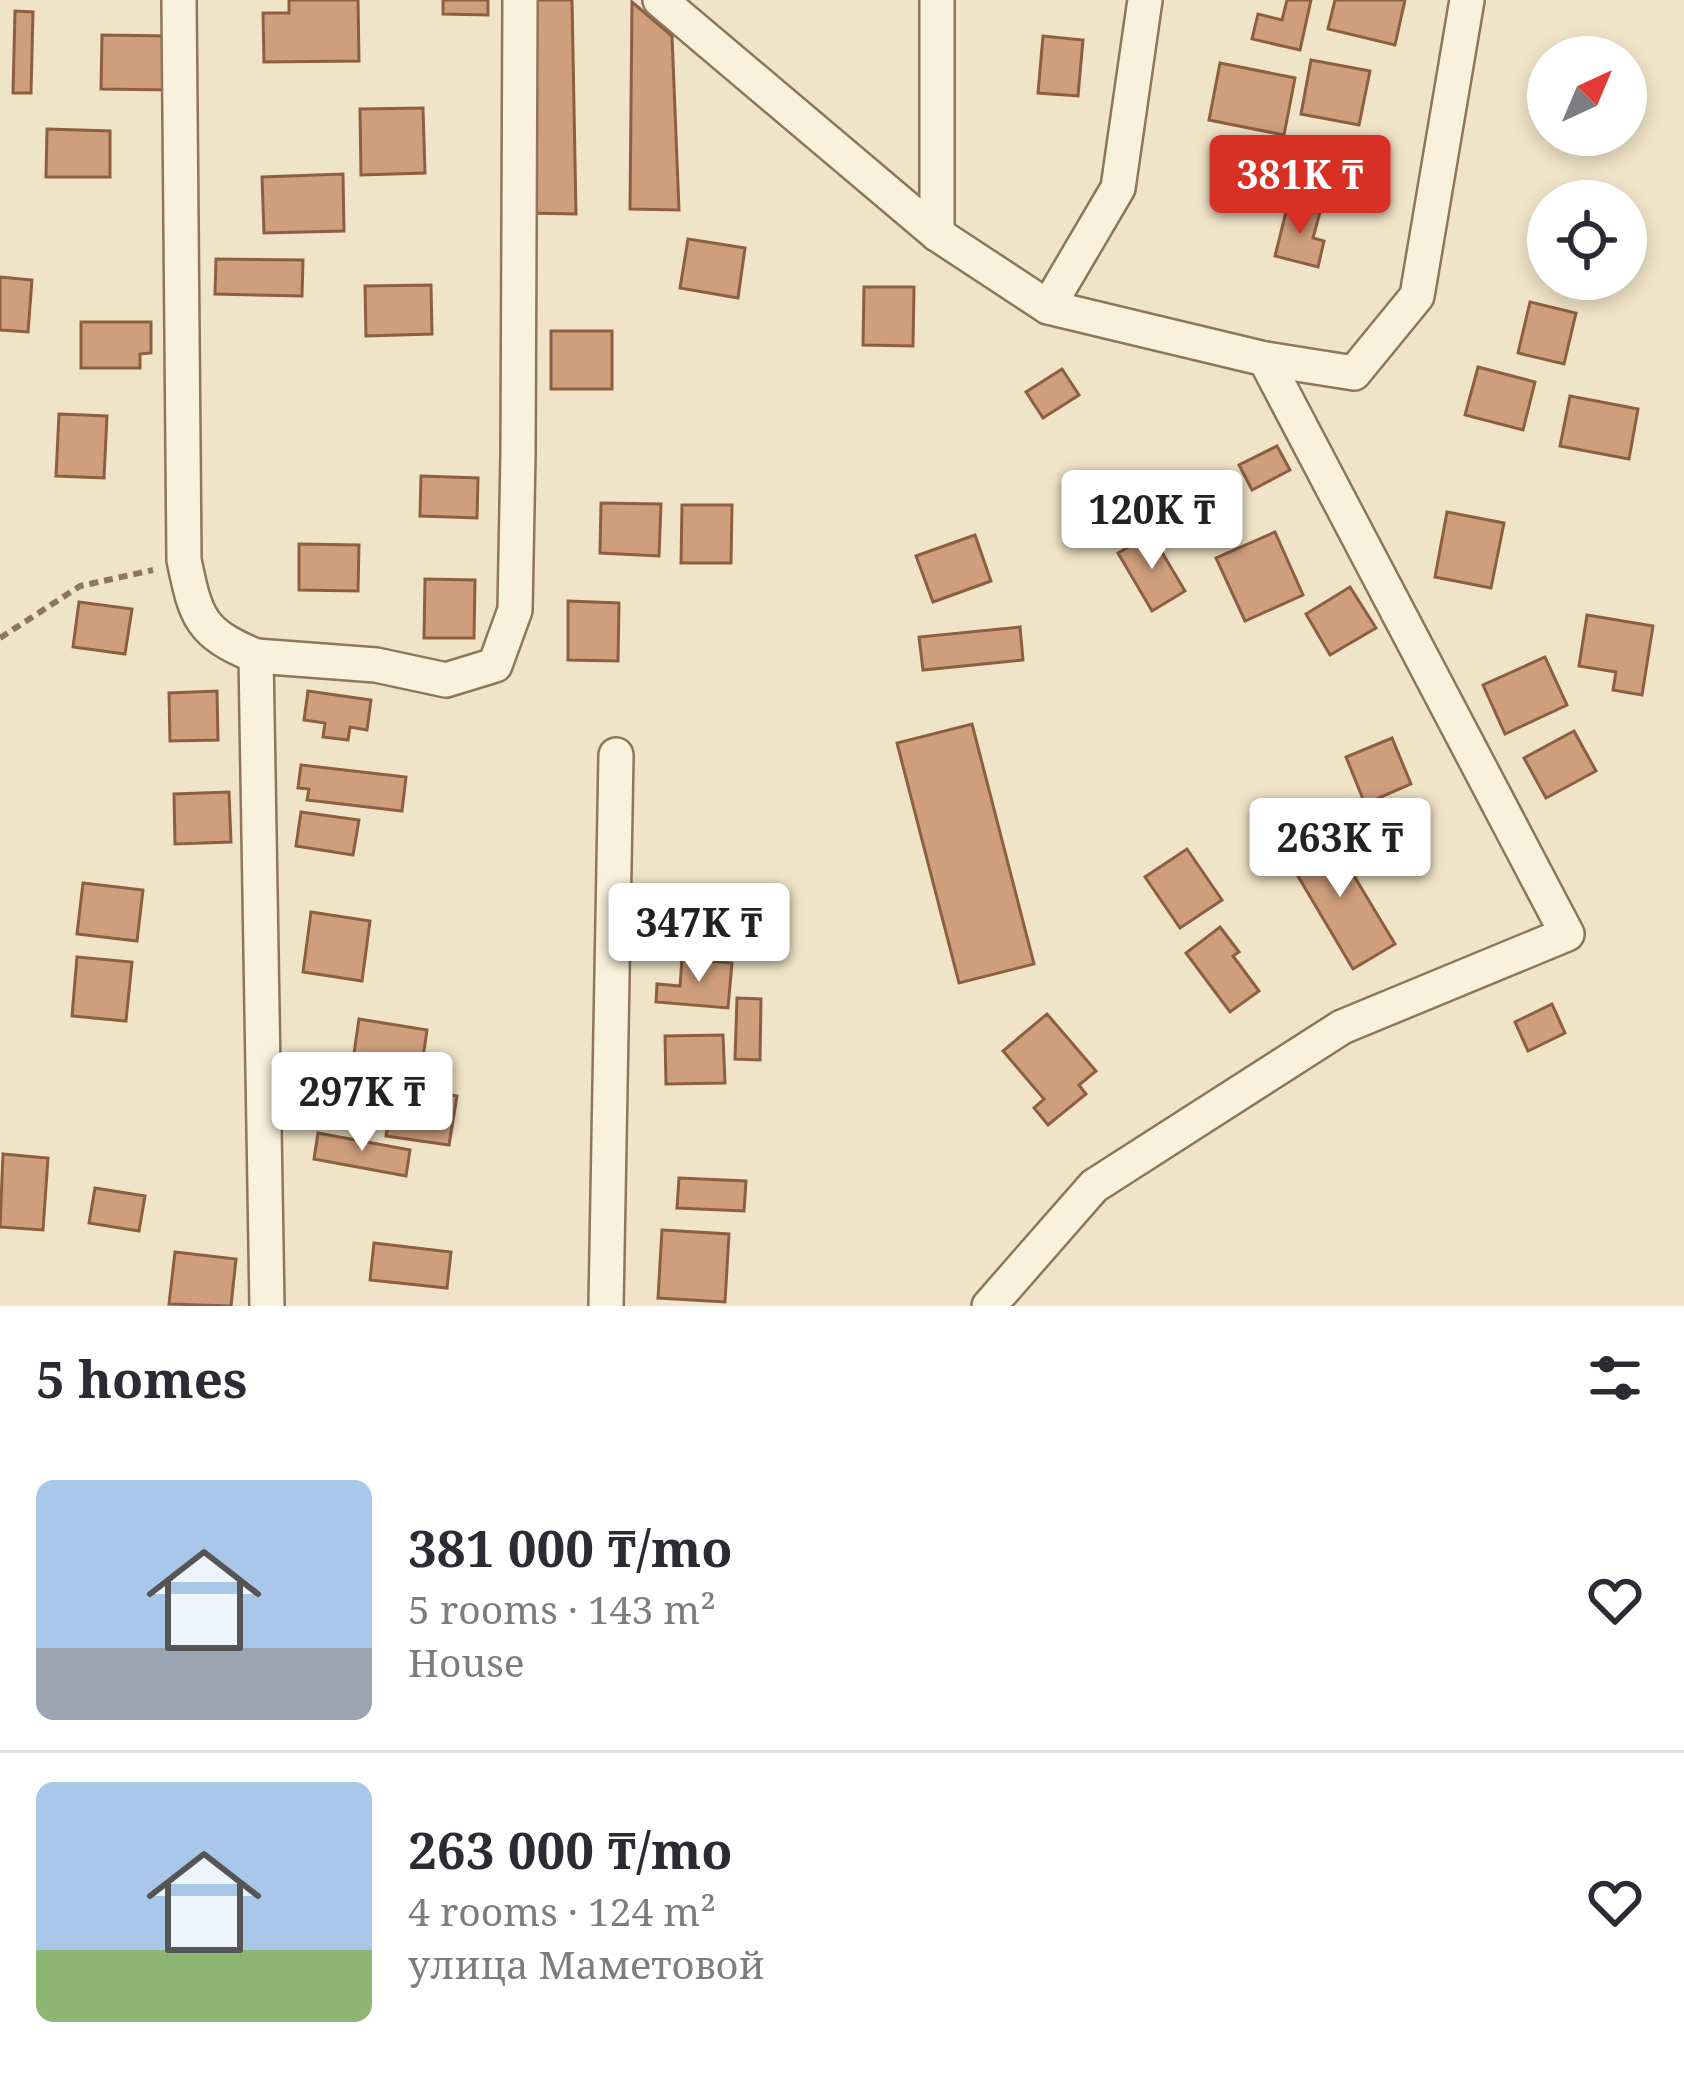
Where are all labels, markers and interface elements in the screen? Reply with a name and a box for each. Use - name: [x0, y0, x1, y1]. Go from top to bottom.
- north arrow: [1527, 36, 1647, 156]
- map controls: [1527, 36, 1647, 300]
- pin: 381K ₸: [1202, 135, 1398, 237]
- text: 381K ₸: [1237, 147, 1363, 200]
- button: locate: [1527, 180, 1647, 300]
- pin: 120K ₸: [1054, 470, 1250, 572]
- text: 120K ₸: [1089, 482, 1215, 535]
- pin: 263K ₸: [1242, 798, 1438, 900]
- text: 263K ₸: [1277, 810, 1403, 863]
- pin: 347K ₸: [601, 883, 797, 985]
- text: 347K ₸: [636, 895, 762, 948]
- pin: 297K ₸: [264, 1052, 460, 1154]
- text: 297K ₸: [299, 1064, 425, 1117]
- text: 5 homes: [36, 1343, 247, 1413]
- icon: filters: [1582, 1345, 1648, 1411]
- text: 381 000 ₸/mo: [408, 1512, 733, 1582]
- icon: home: [132, 1528, 276, 1672]
- icon: heart: [1582, 1567, 1648, 1633]
- text: 5 rooms · 143 m²: [408, 1582, 716, 1635]
- text: House: [408, 1635, 525, 1688]
- text: 263 000 ₸/mo: [408, 1814, 733, 1884]
- icon: home: [132, 1830, 276, 1974]
- icon: heart: [1582, 1869, 1648, 1935]
- text: 4 rooms · 124 m²: [408, 1884, 716, 1937]
- text: улица Маметовой: [408, 1937, 765, 1990]

